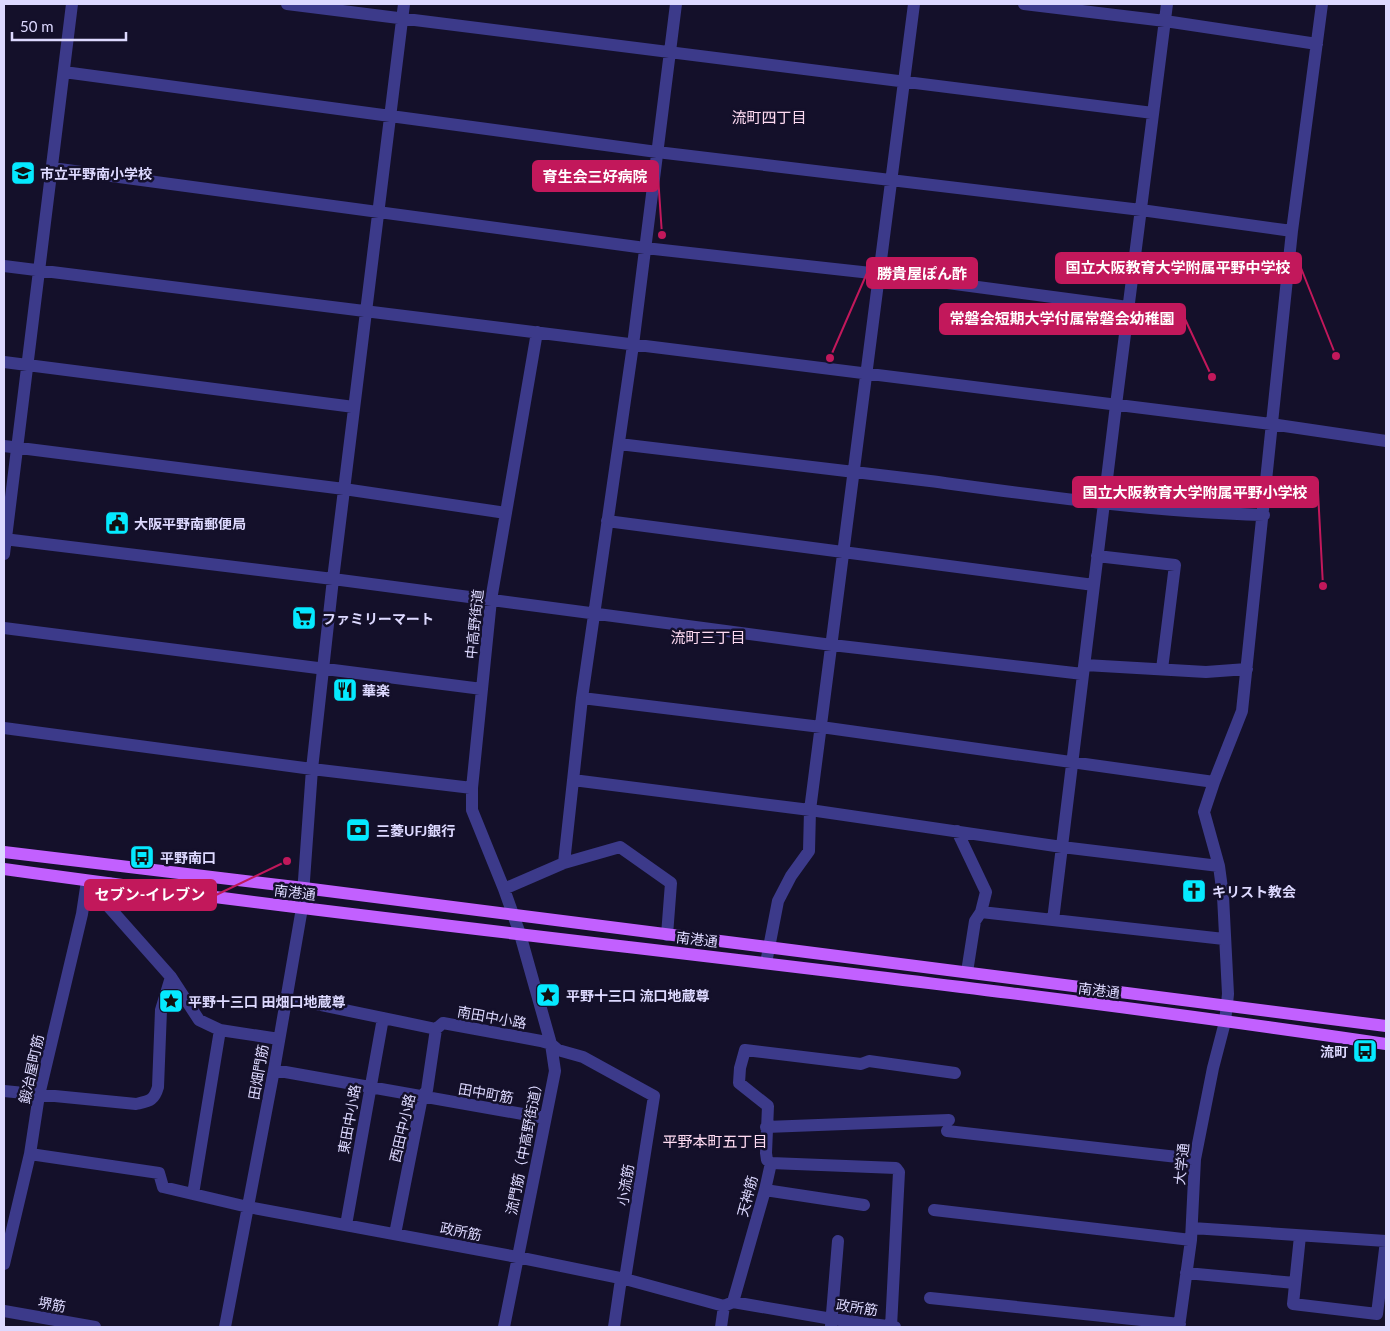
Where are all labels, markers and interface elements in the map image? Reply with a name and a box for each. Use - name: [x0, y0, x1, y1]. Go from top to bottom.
- scale bar: [12, 10, 126, 42]
- text: 50 m: [20, 17, 54, 35]
- district label: 流町四丁目: [731, 108, 807, 126]
- school or university icon: 市立平野南小学校: [10, 160, 36, 186]
- callout: 育生会三好病院: [533, 161, 658, 191]
- place label: 市立平野南小学校: [40, 165, 152, 182]
- text: 育生会三好病院: [542, 167, 648, 185]
- callout: 国立大阪教育大学附属平野中学校: [1056, 253, 1301, 283]
- callout: 勝貴屋ぽん酢: [867, 258, 977, 288]
- text: 国立大阪教育大学附属平野中学校: [1065, 258, 1291, 276]
- text: 勝貴屋ぽん酢: [877, 264, 967, 282]
- callout: 常磐会短期大学付属常磐会幼稚園: [940, 304, 1185, 334]
- text: 常磐会短期大学付属常磐会幼稚園: [949, 309, 1175, 327]
- callout: 国立大阪教育大学附属平野小学校: [1073, 477, 1318, 507]
- text: 国立大阪教育大学附属平野小学校: [1082, 483, 1308, 501]
- public building icon: 大阪平野南郵便局: [104, 510, 130, 536]
- place label: 大阪平野南郵便局: [134, 515, 246, 532]
- street label: 中高野街道: [462, 588, 486, 660]
- supermarket icon: ファミリーマート: [291, 605, 317, 631]
- place label: ファミリーマート: [322, 610, 434, 627]
- district label: 流町三丁目: [670, 628, 746, 646]
- restaurant icon: 華楽: [332, 677, 358, 703]
- place label: 華楽: [362, 682, 390, 699]
- bank icon: 三菱UFJ銀行: [345, 817, 371, 843]
- place label: 三菱UFJ銀行: [376, 822, 455, 839]
- bus stop icon: 平野南口: [129, 844, 155, 870]
- place label: 平野南口: [160, 849, 216, 866]
- church icon: キリスト教会: [1181, 878, 1207, 904]
- callout: セブン-イレブン: [85, 880, 216, 910]
- street label: 南港通: [273, 881, 317, 903]
- place label: キリスト教会: [1212, 883, 1296, 900]
- text: セブン-イレブン: [95, 885, 205, 903]
- street label: 南港通: [675, 928, 719, 950]
- street label: 南港通: [1077, 979, 1121, 1001]
- place icon: 平野十三口 流口地蔵尊: [535, 982, 561, 1008]
- place label: 平野十三口 流口地蔵尊: [566, 987, 709, 1004]
- place icon: 平野十三口 田畑口地蔵尊: [158, 988, 184, 1014]
- place label: 平野十三口 田畑口地蔵尊: [188, 993, 345, 1010]
- street label: 南田中小路: [456, 1003, 528, 1031]
- street label: 鍛冶屋町筋: [15, 1033, 47, 1105]
- bus stop icon: 流町: [1352, 1038, 1378, 1064]
- street label: 田畑門筋: [245, 1043, 271, 1101]
- place label: 流町: [1320, 1043, 1348, 1060]
- street label: 流門筋（中高野街道）: [502, 1076, 546, 1216]
- street label: 田中町筋: [457, 1080, 515, 1106]
- street label: 東田中小路: [335, 1083, 363, 1155]
- street label: 西田中小路: [386, 1092, 418, 1164]
- district label: 平野本町五丁目: [662, 1132, 768, 1150]
- street label: 大学通: [1170, 1142, 1192, 1186]
- street label: 小流筋: [613, 1163, 637, 1207]
- street label: 天神筋: [733, 1174, 761, 1218]
- street label: 政所筋: [439, 1219, 483, 1243]
- street label: 堺筋: [37, 1293, 67, 1315]
- street label: 政所筋: [835, 1296, 879, 1318]

